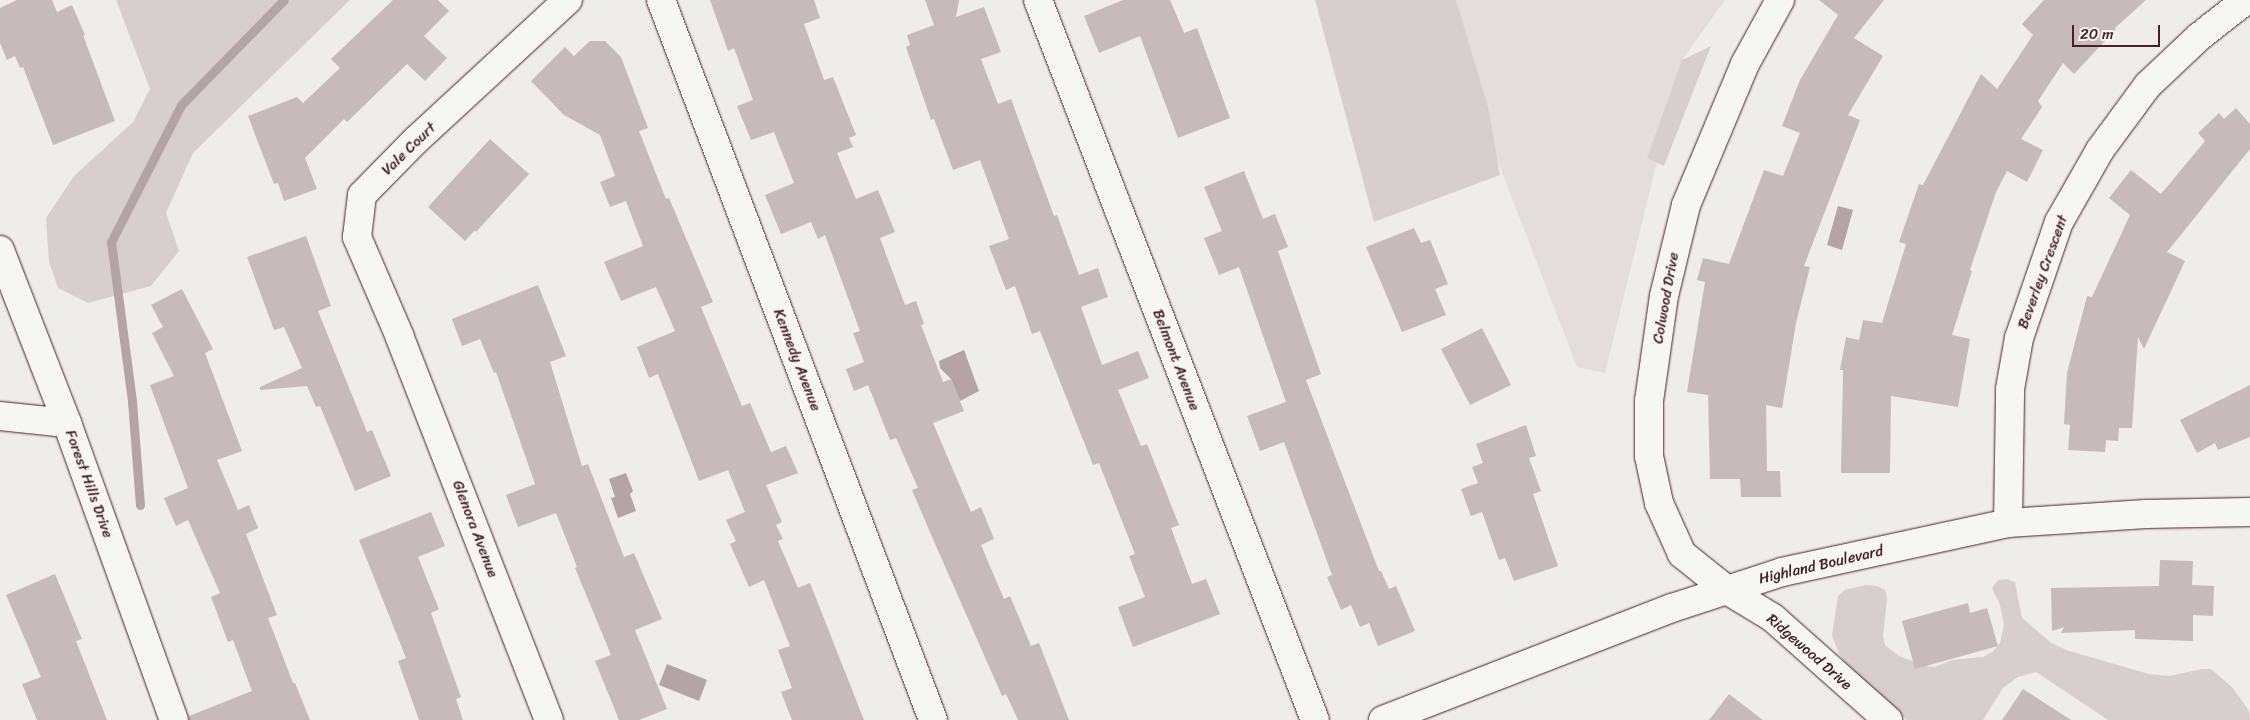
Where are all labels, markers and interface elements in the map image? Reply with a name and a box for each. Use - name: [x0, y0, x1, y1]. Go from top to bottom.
- scale bar: [2075, 15, 2162, 47]
- text: 20 m: [2080, 21, 2114, 47]
- street label: Vale Court: [378, 119, 440, 179]
- street label: Beverley Crescent: [2014, 212, 2072, 332]
- street label: Colwood Drive: [1649, 251, 1683, 345]
- street label: Kennedy Avenue: [769, 306, 825, 414]
- street label: Belmont Avenue: [1148, 307, 1204, 413]
- street label: Forest Hills Drive: [61, 427, 117, 541]
- street label: Glenora Avenue: [448, 478, 502, 580]
- street label: Highland Boulevard: [1757, 542, 1885, 588]
- street label: Ridgewood Drive: [1762, 610, 1856, 694]

